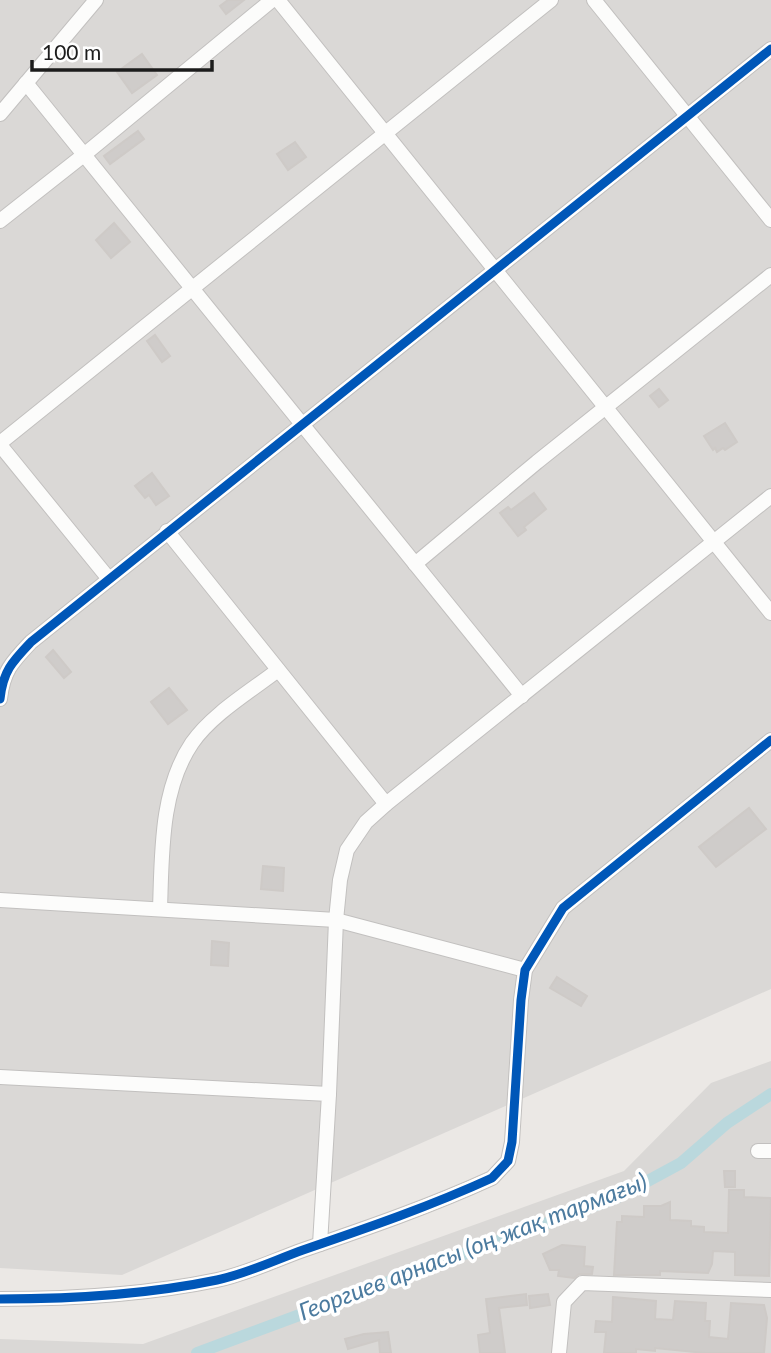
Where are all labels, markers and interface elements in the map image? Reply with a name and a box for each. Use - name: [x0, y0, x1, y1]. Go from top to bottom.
- scale bar: [32, 28, 212, 72]
- text: 100 m: [42, 39, 101, 64]
- water label: Георгиев арнасы (оң жақ тармағы): [294, 1166, 651, 1326]

